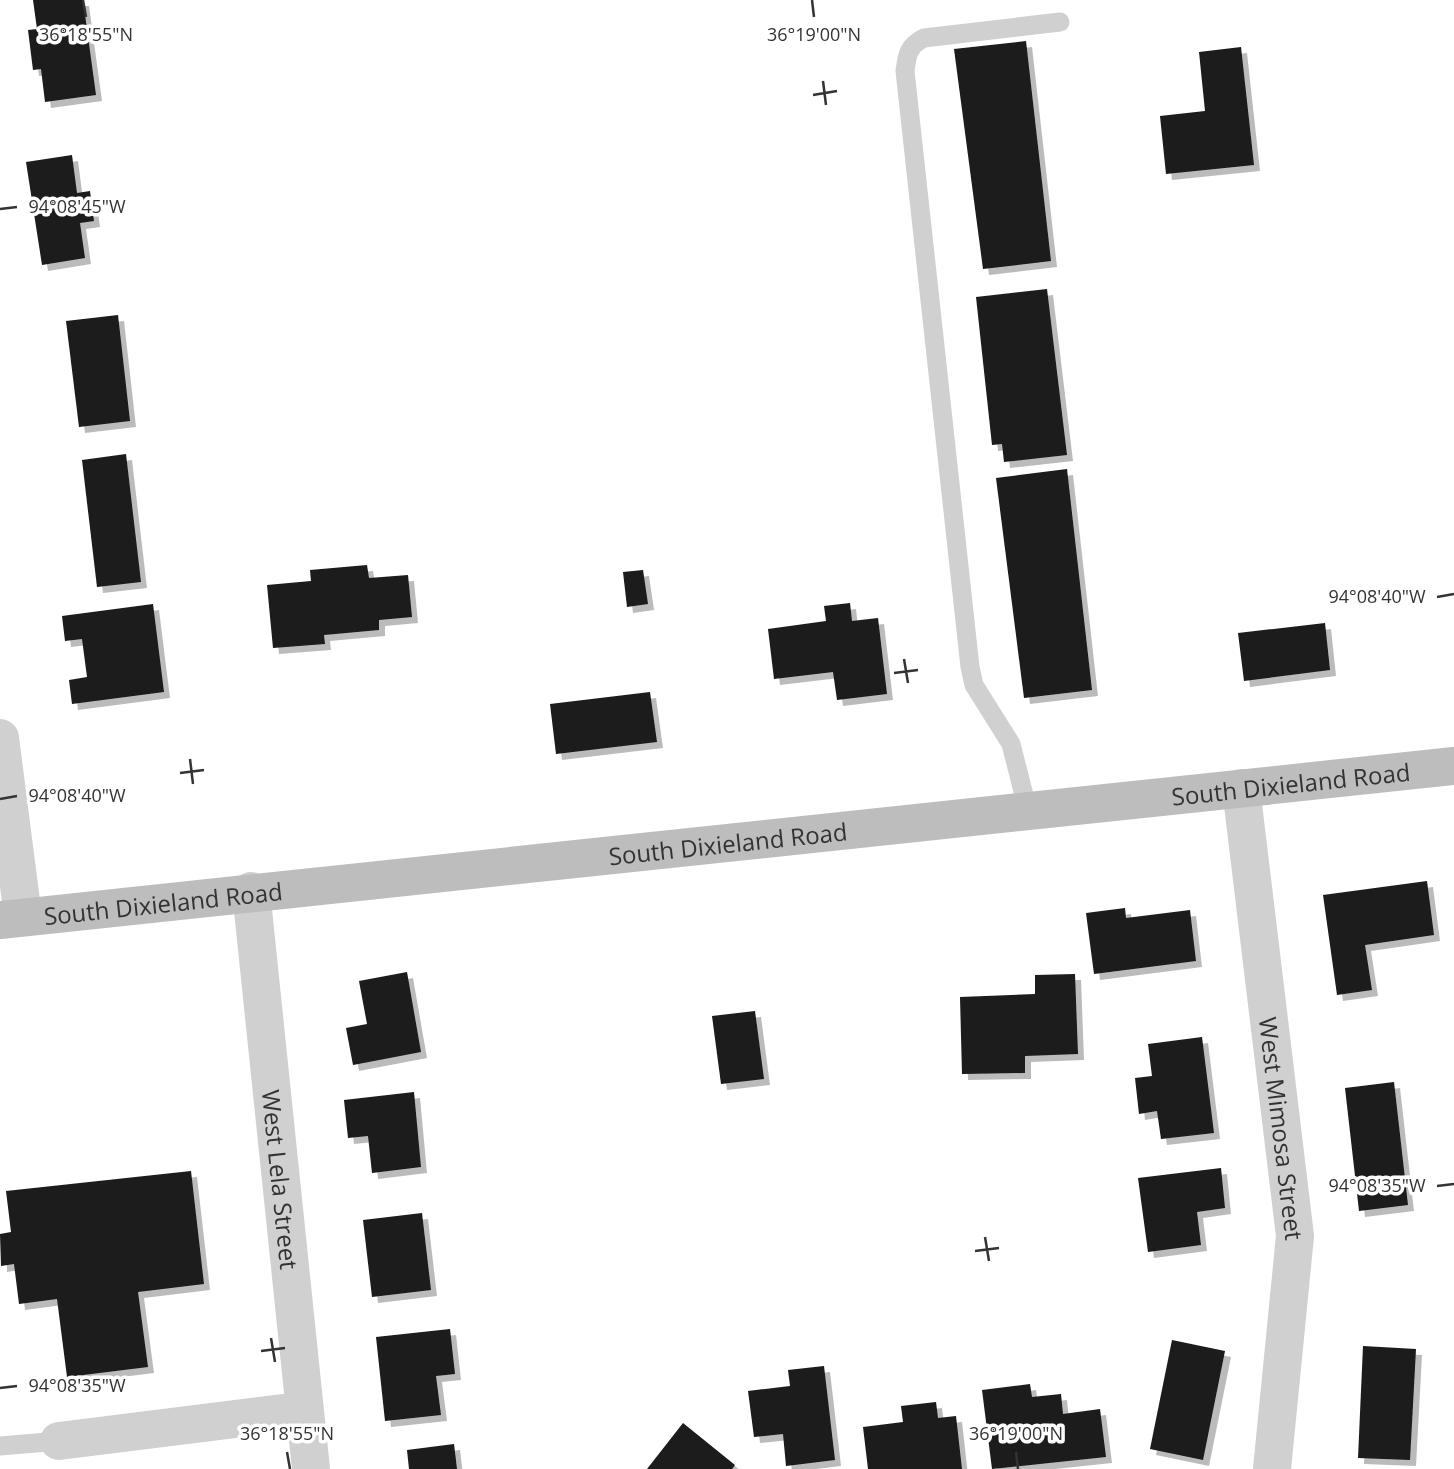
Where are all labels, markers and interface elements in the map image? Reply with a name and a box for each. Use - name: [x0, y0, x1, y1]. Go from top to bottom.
- text: 36°18'55"N: [39, 22, 133, 46]
- text: 36°19'00"N: [767, 22, 861, 46]
- text: 94°08'45"W: [28, 194, 126, 218]
- text: 94°08'40"W: [1328, 584, 1426, 608]
- street label: South Dixieland Road: [1170, 754, 1412, 812]
- text: 94°08'40"W: [28, 783, 126, 807]
- street label: South Dixieland Road: [607, 814, 849, 872]
- street label: South Dixieland Road: [42, 874, 284, 932]
- street label: West Mimosa Street: [1252, 1015, 1312, 1242]
- street label: West Lela Street: [255, 1088, 307, 1271]
- text: 94°08'35"W: [1328, 1173, 1426, 1197]
- text: 94°08'35"W: [28, 1373, 126, 1397]
- text: 36°18'55"N: [240, 1421, 334, 1445]
- text: 36°19'00"N: [969, 1421, 1063, 1445]

